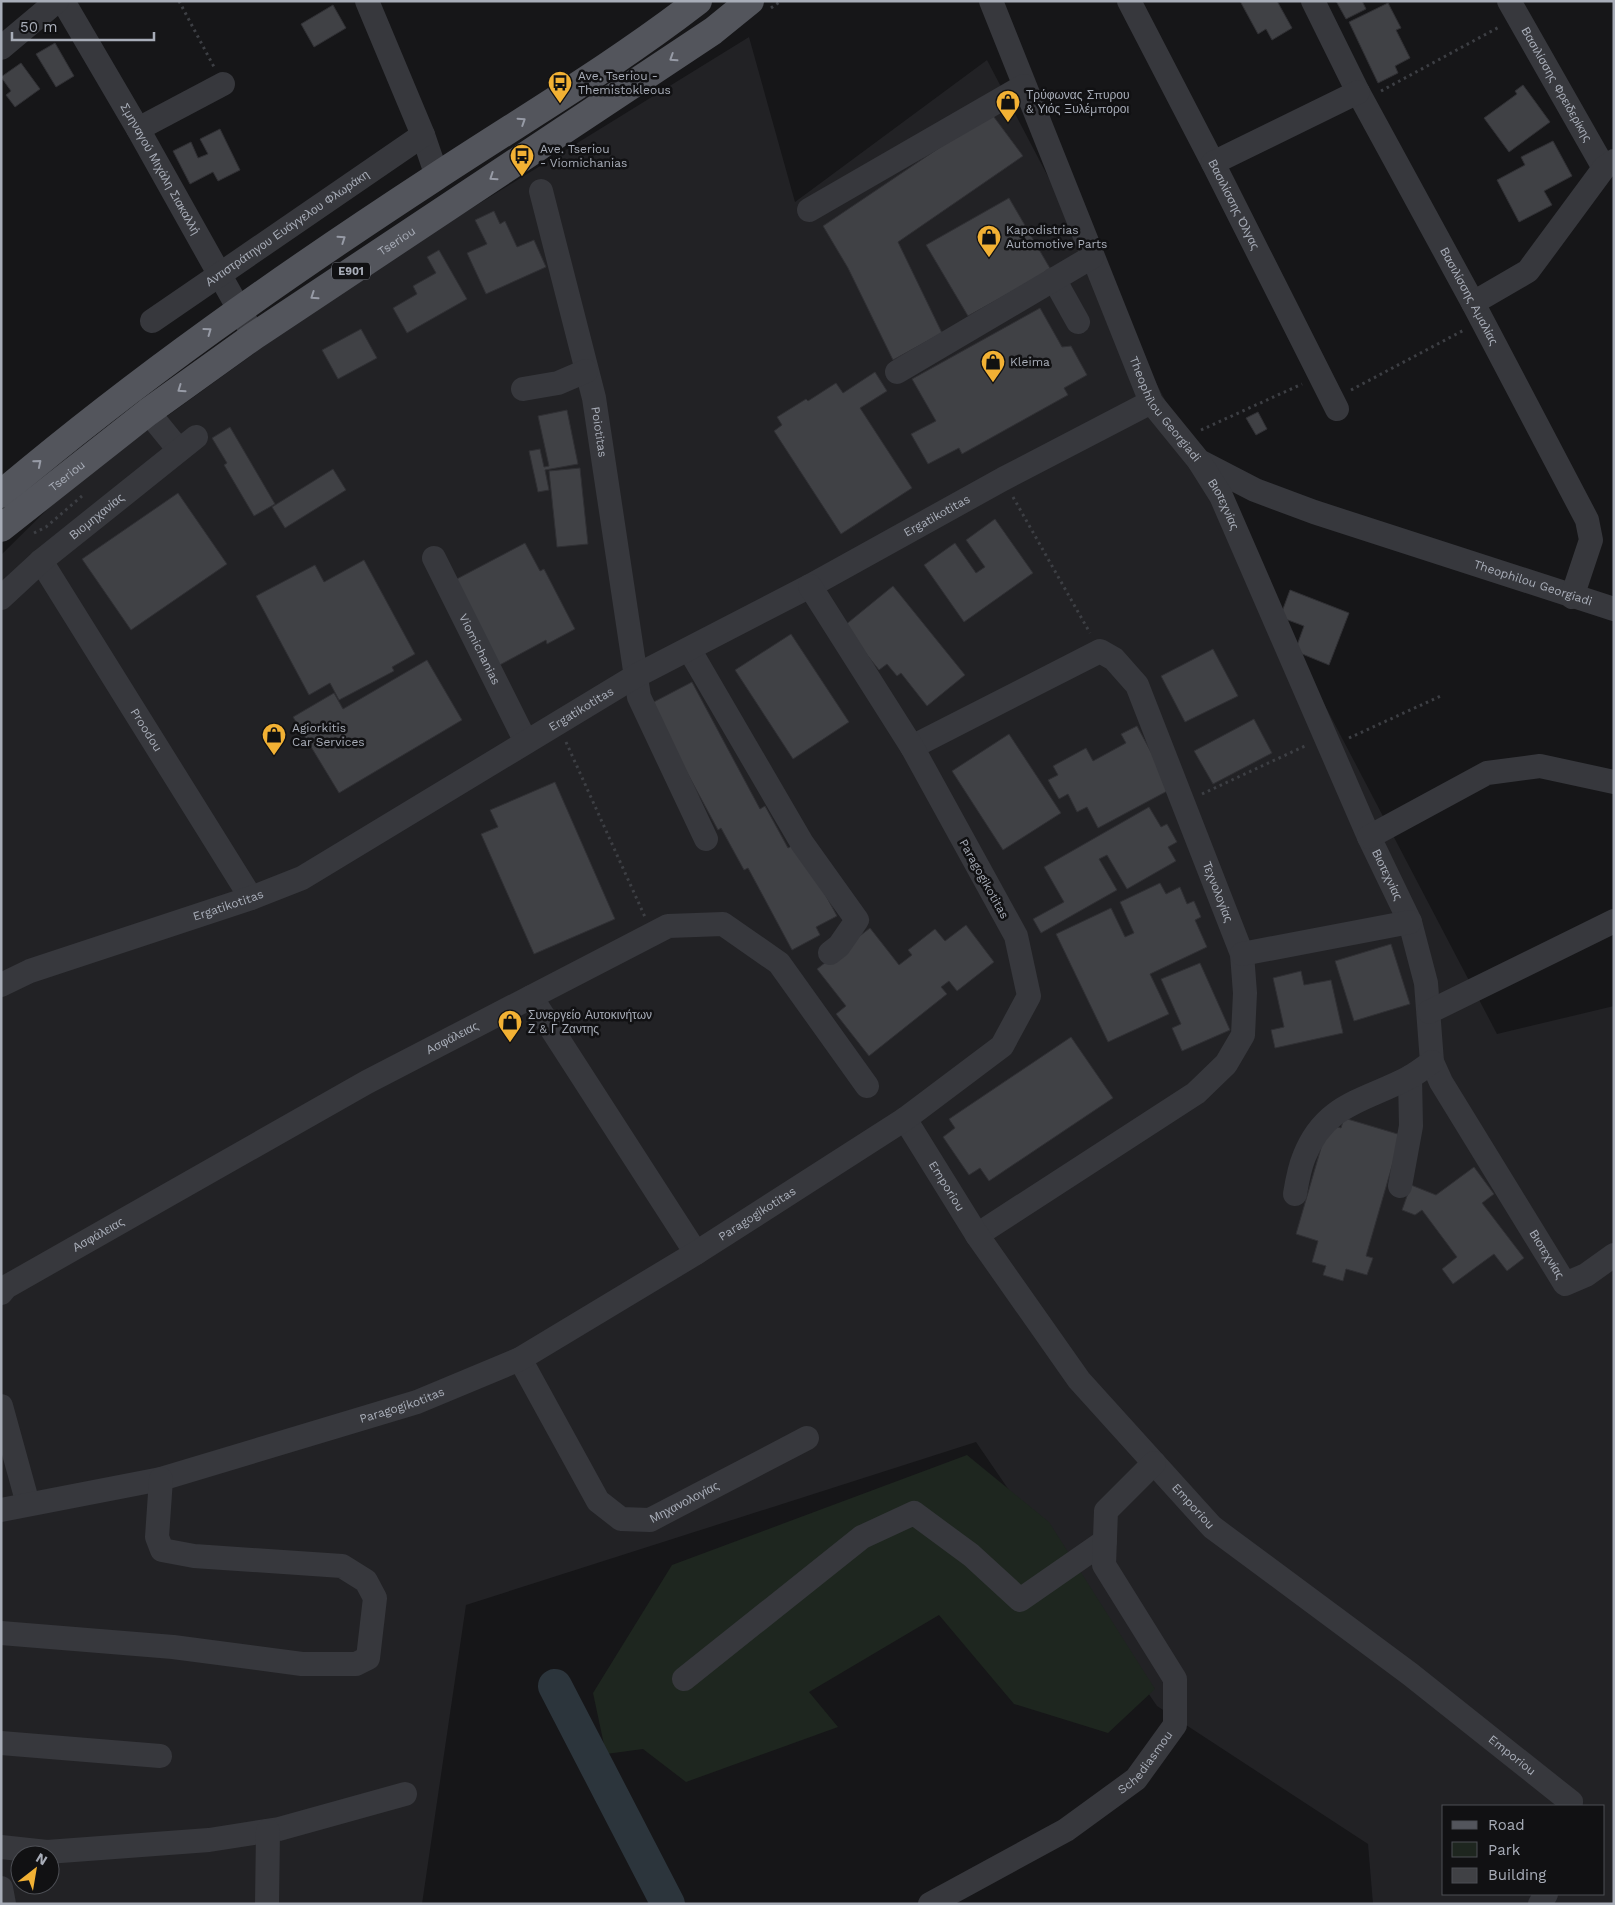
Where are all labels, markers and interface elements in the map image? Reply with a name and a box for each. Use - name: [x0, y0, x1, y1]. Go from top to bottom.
- scale bar: [12, 10, 155, 42]
- text: 50 m: [20, 18, 57, 36]
- street label: Βασιλίσσης Φρειδερίκης: [1518, 25, 1595, 144]
- one-way arrow: [669, 52, 678, 61]
- place label: Ave. Tseriou - Themistokleous: [578, 69, 671, 97]
- bus stop icon: Ave. Tseriou - Themistokleous: [547, 70, 573, 104]
- place label: Τρύφωνας Σπυρου & Υιός Ξυλέμποροι: [1026, 88, 1130, 116]
- shop icon: Τρύφωνας Σπυρου & Υιός Ξυλέμποροι: [995, 89, 1021, 123]
- street label: Σμηναγού Μιχάλη Σιακαλλή: [117, 101, 203, 237]
- one-way arrow: [516, 118, 526, 127]
- place label: Ave. Tseriou - Viomichanias: [540, 142, 627, 170]
- bus stop icon: Ave. Tseriou - Viomichanias: [509, 143, 535, 177]
- street label: Βασιλίσσης Όλγας: [1205, 157, 1263, 252]
- street label: Αντιστράτηγου Ευάγγελου Φλωράκη: [203, 167, 372, 289]
- one-way arrow: [489, 171, 499, 180]
- place label: Kapodistrias Automotive Parts: [1006, 223, 1107, 251]
- street label: Tseriou: [375, 224, 418, 259]
- shop icon: Kapodistrias Automotive Parts: [976, 224, 1002, 258]
- one-way arrow: [337, 236, 346, 245]
- street label: Βασιλίσσης Αμαλίας: [1437, 245, 1501, 348]
- road number: E901: [332, 262, 370, 280]
- one-way arrow: [311, 290, 320, 299]
- one-way arrow: [202, 328, 212, 337]
- shop icon: Kleima: [980, 349, 1006, 383]
- street label: Theophilou Georgiadi: [1126, 354, 1204, 465]
- place label: Kleima: [1010, 355, 1050, 369]
- one-way arrow: [178, 383, 187, 391]
- street label: Poiotitas: [588, 406, 610, 458]
- street label: Tseriou: [46, 457, 88, 494]
- one-way arrow: [33, 459, 42, 468]
- street label: Βιοτεχνίας: [1205, 476, 1242, 532]
- street label: Βιομηχανίας: [67, 490, 127, 542]
- street label: Ergatikotitas: [901, 492, 972, 540]
- street label: Theophilou Georgiadi: [1472, 557, 1594, 609]
- street label: Viomichanias: [456, 611, 503, 687]
- street label: Ergatikotitas: [546, 684, 616, 734]
- street label: Proodou: [127, 706, 165, 754]
- place label: Agiorkitis Car Services: [292, 721, 365, 749]
- shop icon: Agiorkitis Car Services: [261, 722, 287, 756]
- street label: Paragogikotitas: [956, 837, 1012, 921]
- street label: Βιοτεχνίας: [1369, 847, 1406, 903]
- street label: Τεχνολογίας: [1200, 859, 1236, 924]
- street label: Ergatikotitas: [191, 887, 265, 924]
- place label: Συνεργείο Αυτοκινήτων Ζ & Γ Ζαντης: [528, 1008, 652, 1036]
- shop icon: Συνεργείο Αυτοκινήτων Ζ & Γ Ζαντης: [497, 1009, 523, 1043]
- street label: Ασφάλειας: [424, 1018, 481, 1057]
- street label: Emporiou: [926, 1158, 968, 1214]
- street label: Paragogikotitas: [716, 1184, 798, 1244]
- street label: Ασφάλειας: [70, 1214, 127, 1255]
- street label: Βιοτεχνίας: [1526, 1227, 1567, 1282]
- street label: Paragogikotitas: [358, 1384, 447, 1426]
- street label: Μηχανολογίας: [647, 1478, 721, 1526]
- street label: Emporiou: [1169, 1481, 1217, 1532]
- street label: Schediasmou: [1115, 1728, 1176, 1797]
- street label: Emporiou: [1486, 1732, 1539, 1778]
- legend: [1442, 1805, 1605, 1895]
- text: Road: [1488, 1816, 1525, 1834]
- text: Park: [1488, 1841, 1521, 1859]
- north arrow: [10, 1845, 60, 1895]
- text: N: [33, 1849, 50, 1868]
- text: Building: [1488, 1866, 1546, 1884]

